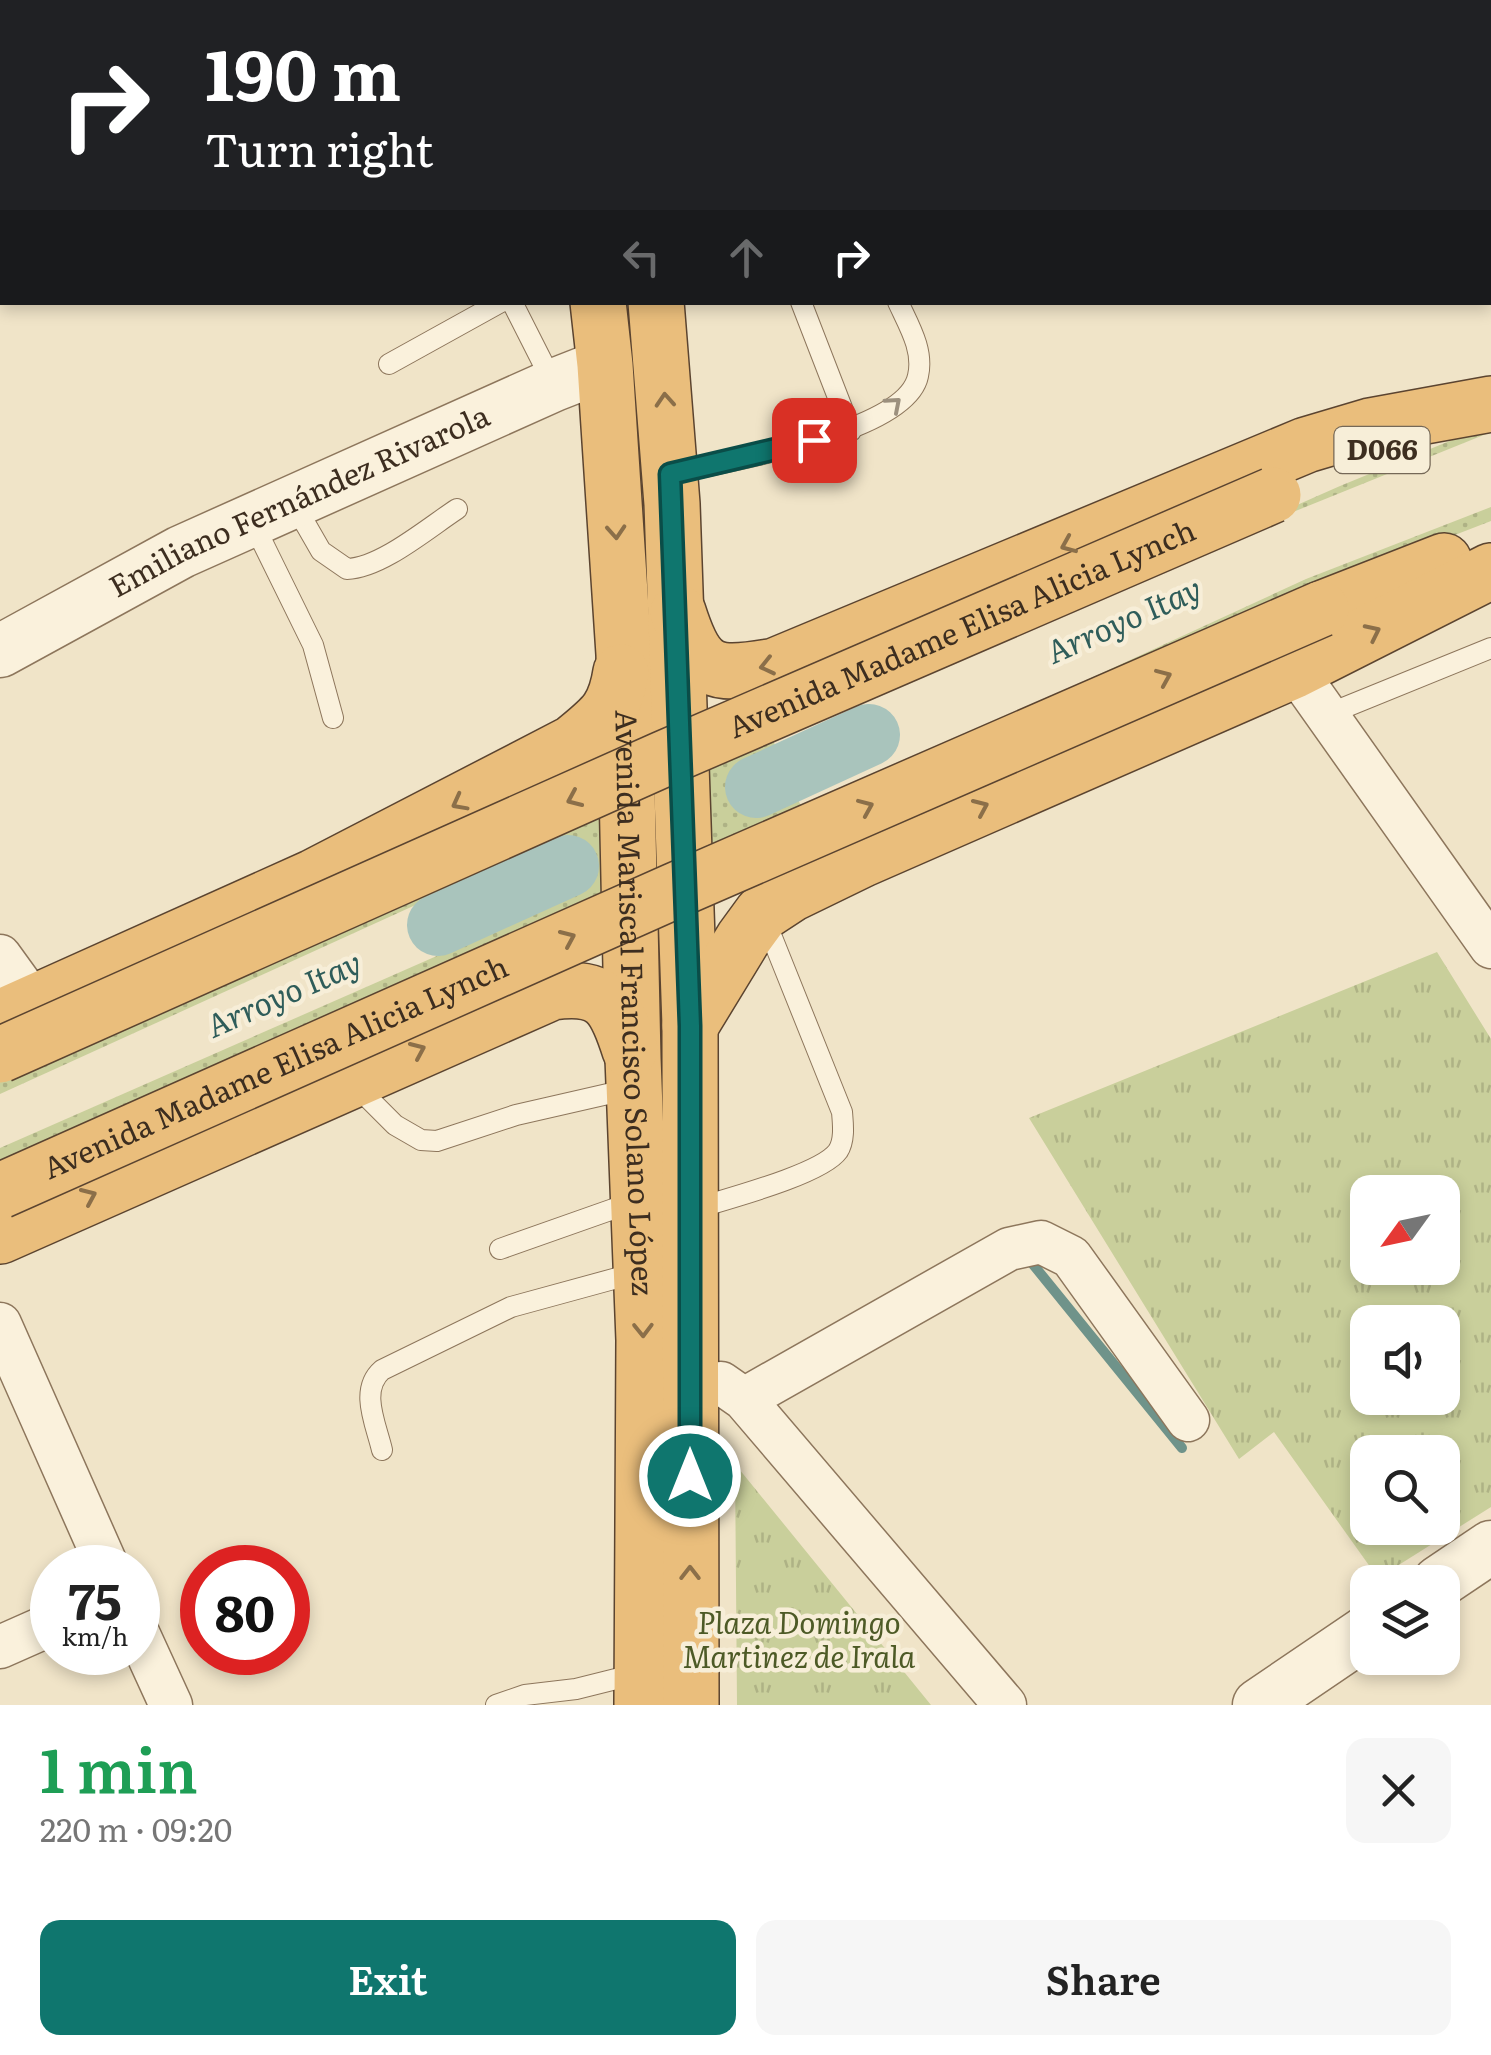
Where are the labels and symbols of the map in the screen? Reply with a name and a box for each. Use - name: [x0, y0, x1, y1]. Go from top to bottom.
- street label: Emiliano Fernández Rivarola: [100, 391, 496, 606]
- one-way arrow: [655, 391, 676, 407]
- one-way arrow: [882, 397, 901, 415]
- pin: [772, 398, 857, 483]
- road number: D066: [1334, 427, 1430, 473]
- street label: Avenida Madame Elisa Alicia Lynch: [720, 506, 1201, 747]
- one-way arrow: [605, 525, 626, 541]
- one-way arrow: [1061, 533, 1079, 553]
- water label: Arroyo Itay: [1037, 563, 1208, 674]
- one-way arrow: [1363, 624, 1381, 644]
- one-way arrow: [759, 654, 776, 675]
- one-way arrow: [1154, 669, 1172, 689]
- street label: Avenida Mariscal Francisco Solano López: [606, 709, 667, 1297]
- one-way arrow: [566, 787, 584, 807]
- one-way arrow: [451, 791, 469, 811]
- one-way arrow: [856, 799, 874, 819]
- one-way arrow: [971, 799, 989, 819]
- one-way arrow: [558, 930, 576, 950]
- water label: Arroyo Itay: [197, 937, 368, 1048]
- street label: Avenida Madame Elisa Alicia Lynch: [35, 943, 514, 1188]
- one-way arrow: [408, 1043, 426, 1063]
- north arrow: [1350, 1175, 1460, 1285]
- one-way arrow: [79, 1189, 97, 1209]
- one-way arrow: [632, 1324, 654, 1339]
- position arrow: [638, 1424, 742, 1528]
- speed limit sign: 80: [180, 1545, 310, 1675]
- one-way arrow: [679, 1564, 701, 1580]
- park label: Plaza Domingo Martinez de Irala: [683, 1599, 915, 1677]

